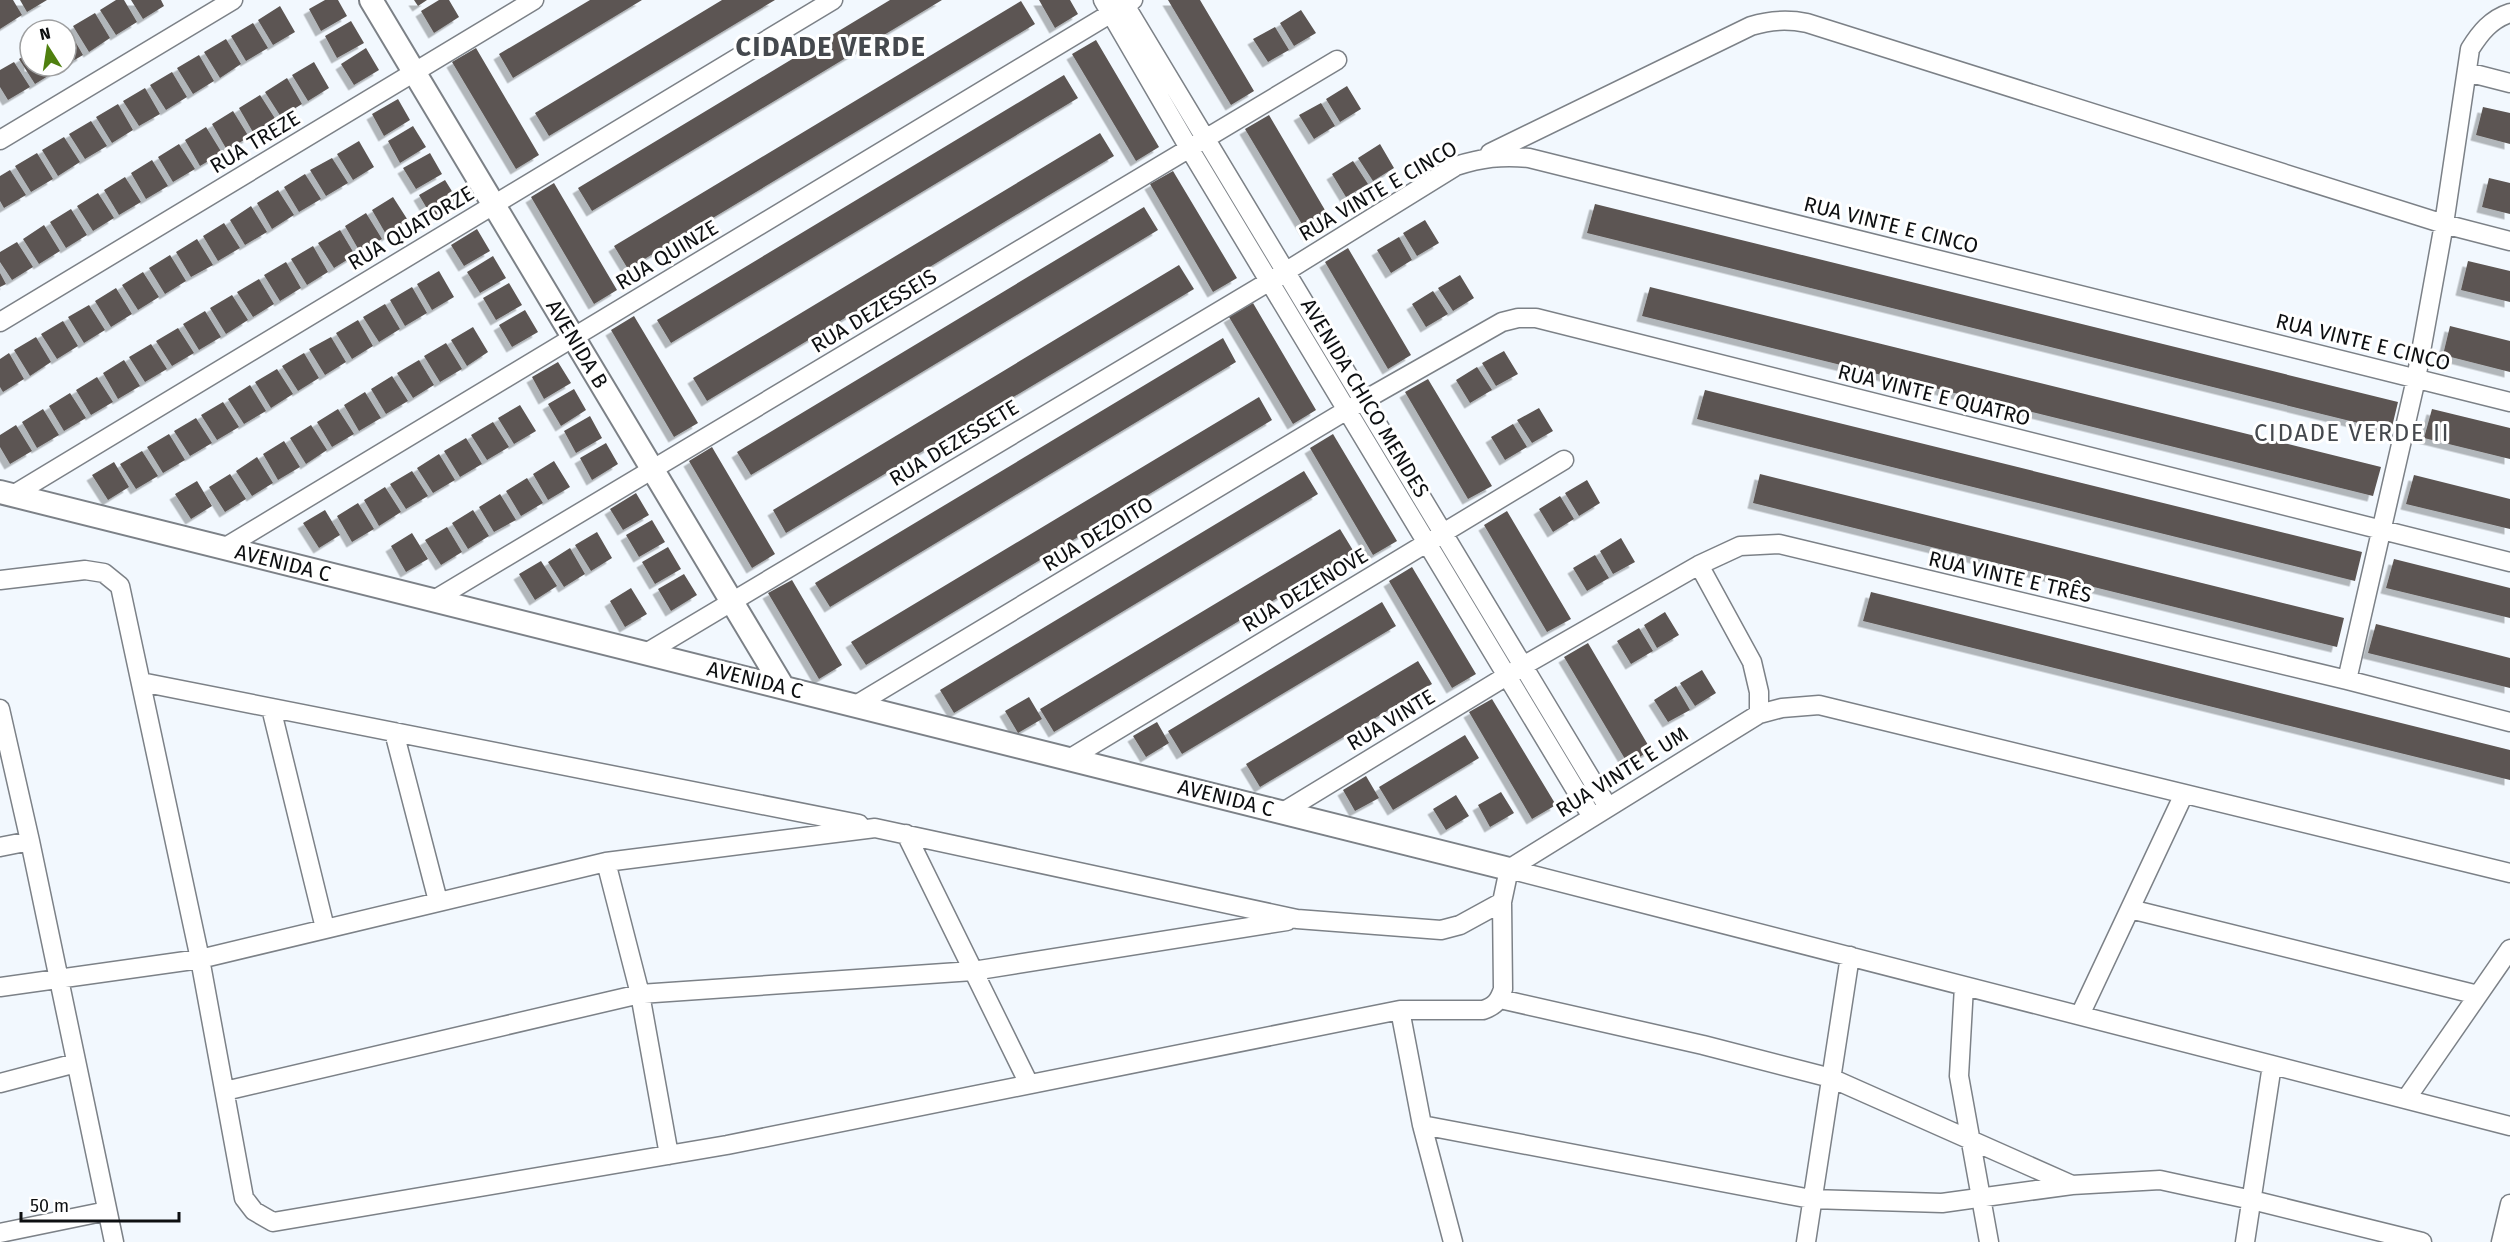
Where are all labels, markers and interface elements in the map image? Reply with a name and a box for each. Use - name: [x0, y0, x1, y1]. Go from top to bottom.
- north arrow: [18, 18, 78, 78]
- text: N: [38, 23, 52, 44]
- district label: CIDADE VERDE: [736, 31, 926, 63]
- street label: RUA TREZE: [205, 105, 305, 179]
- street label: RUA VINTE E CINCO: [1294, 135, 1462, 247]
- street label: RUA QUATORZE: [343, 180, 479, 276]
- street label: RUA VINTE E CINCO: [1801, 191, 1981, 259]
- street label: RUA QUINZE: [611, 214, 723, 296]
- street label: RUA DEZESSEIS: [806, 263, 942, 359]
- street label: AVENIDA CHICO MENDES: [1295, 294, 1435, 502]
- street label: AVENIDA B: [540, 295, 614, 393]
- street label: RUA VINTE E CINCO: [2273, 308, 2453, 376]
- street label: RUA VINTE E QUATRO: [1835, 358, 2033, 432]
- street label: RUA DEZESSETE: [885, 394, 1023, 492]
- district label: CIDADE VERDE II: [2254, 419, 2450, 447]
- street label: RUA DEZOITO: [1038, 491, 1158, 577]
- street label: AVENIDA C: [232, 539, 334, 588]
- street label: RUA DEZENOVE: [1237, 542, 1373, 638]
- street label: RUA VINTE E TRÊS: [1926, 546, 2094, 608]
- street label: AVENIDA C: [704, 656, 806, 705]
- street label: RUA VINTE: [1342, 684, 1440, 756]
- street label: RUA VINTE E UM: [1551, 721, 1693, 823]
- street label: AVENIDA C: [1175, 774, 1277, 823]
- scale bar: [21, 1185, 178, 1223]
- text: 50 m: [30, 1195, 69, 1217]

